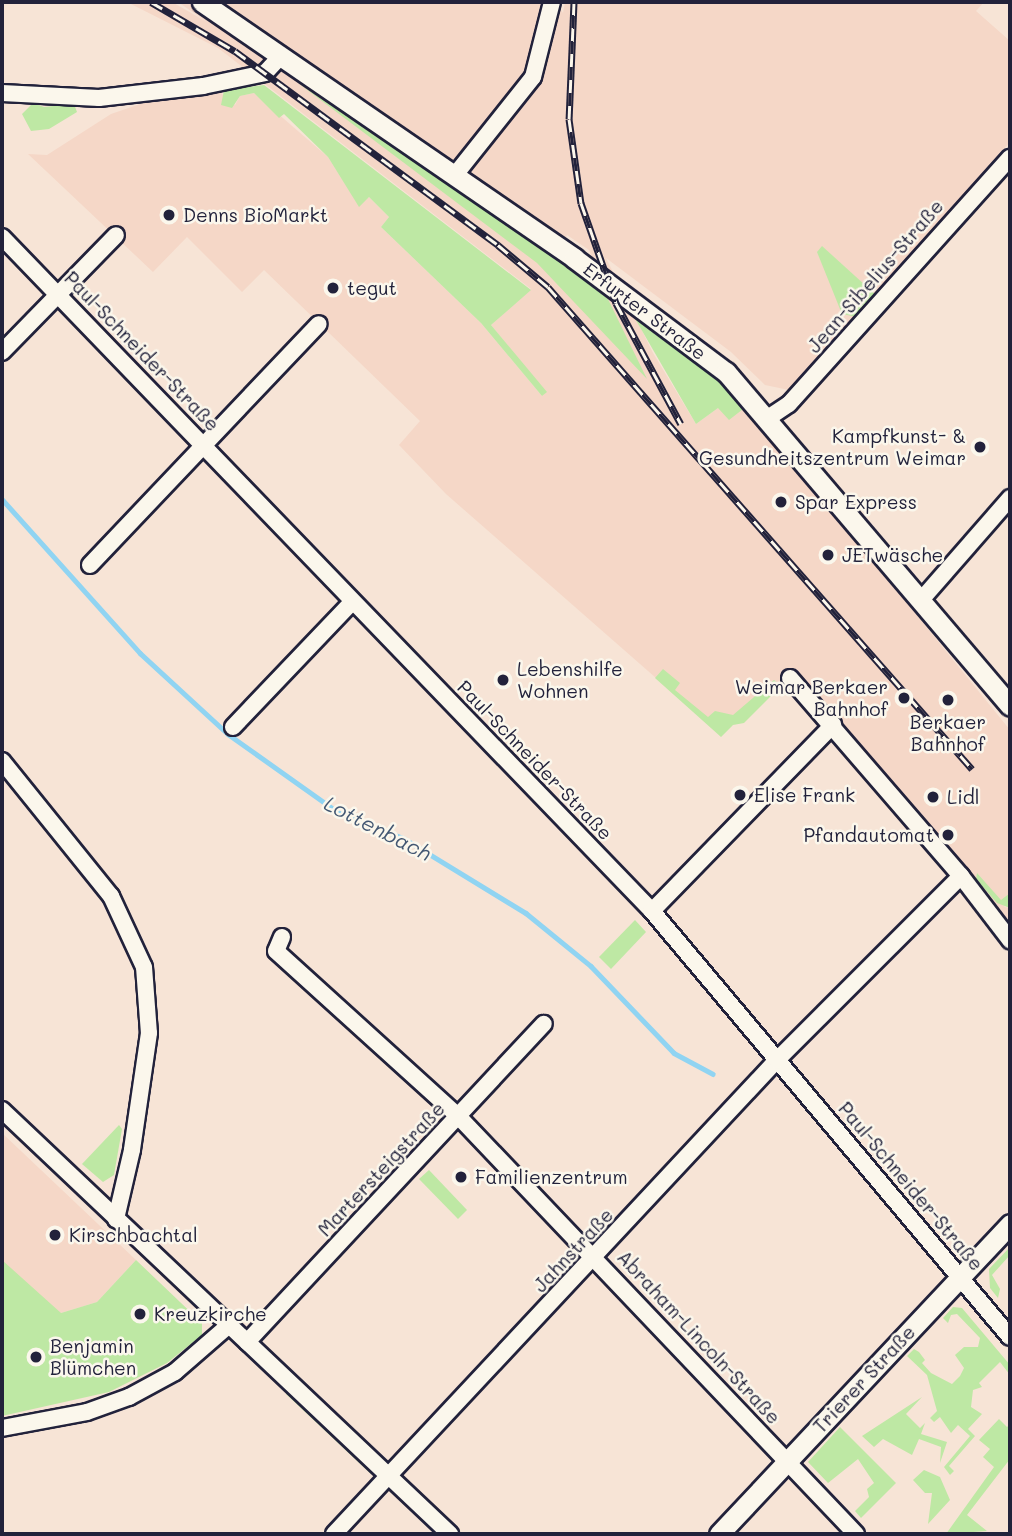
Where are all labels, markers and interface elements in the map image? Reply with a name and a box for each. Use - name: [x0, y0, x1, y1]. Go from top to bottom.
- street label: Jean-Sibelius-Straße: [802, 195, 948, 357]
- place label: Denns BioMarkt: [183, 204, 328, 226]
- marker: Denns BioMarkt: [161, 207, 177, 223]
- street label: Erfurter Straße: [579, 257, 711, 365]
- street label: Paul-Schneider-Straße: [60, 267, 224, 435]
- place label: tegut: [347, 277, 397, 299]
- marker: tegut: [325, 280, 341, 296]
- place label: Kampfkunst- & Gesundheitszentrum Weimar: [699, 425, 966, 469]
- marker: Kampfkunst- & Gesundheitszentrum Weimar: [972, 439, 988, 455]
- place label: Spar Express: [795, 491, 917, 513]
- marker: Spar Express: [773, 494, 789, 510]
- place label: JETwäsche: [842, 544, 943, 566]
- marker: JETwäsche: [820, 547, 836, 563]
- place label: Lebenshilfe Wohnen: [517, 658, 623, 702]
- marker: Lebenshilfe Wohnen: [495, 672, 511, 688]
- street label: Paul-Schneider-Straße: [453, 676, 617, 844]
- place label: Weimar Berkaer Bahnhof: [735, 676, 888, 720]
- marker: Weimar Berkaer Bahnhof: [894, 688, 914, 708]
- marker: Berkaer Bahnhof: [940, 692, 956, 708]
- place label: Berkaer Bahnhof: [910, 711, 986, 755]
- place label: Elise Frank: [754, 784, 855, 806]
- place label: Lidl: [947, 786, 980, 808]
- marker: Elise Frank: [732, 787, 748, 803]
- marker: Lidl: [925, 789, 941, 805]
- water label: Lottenbach: [320, 790, 436, 866]
- place label: Pfandautomat: [803, 824, 934, 846]
- marker: Pfandautomat: [940, 827, 956, 843]
- street label: Martersteigstraße: [313, 1097, 449, 1241]
- street label: Paul-Schneider-Straße: [834, 1097, 988, 1275]
- place label: Familienzentrum: [475, 1166, 628, 1188]
- marker: Familienzentrum: [453, 1169, 469, 1185]
- street label: Jahnstraße: [528, 1203, 618, 1297]
- place label: Kirschbachtal: [69, 1224, 198, 1246]
- marker: Kirschbachtal: [47, 1227, 63, 1243]
- street label: Abraham-Lincoln-Straße: [613, 1246, 785, 1428]
- place label: Kreuzkirche: [154, 1303, 267, 1325]
- marker: Kreuzkirche: [132, 1306, 148, 1322]
- street label: Trierer Straße: [808, 1320, 920, 1438]
- place label: Benjamin Blümchen: [50, 1335, 136, 1379]
- marker: Benjamin Blümchen: [28, 1349, 44, 1365]

